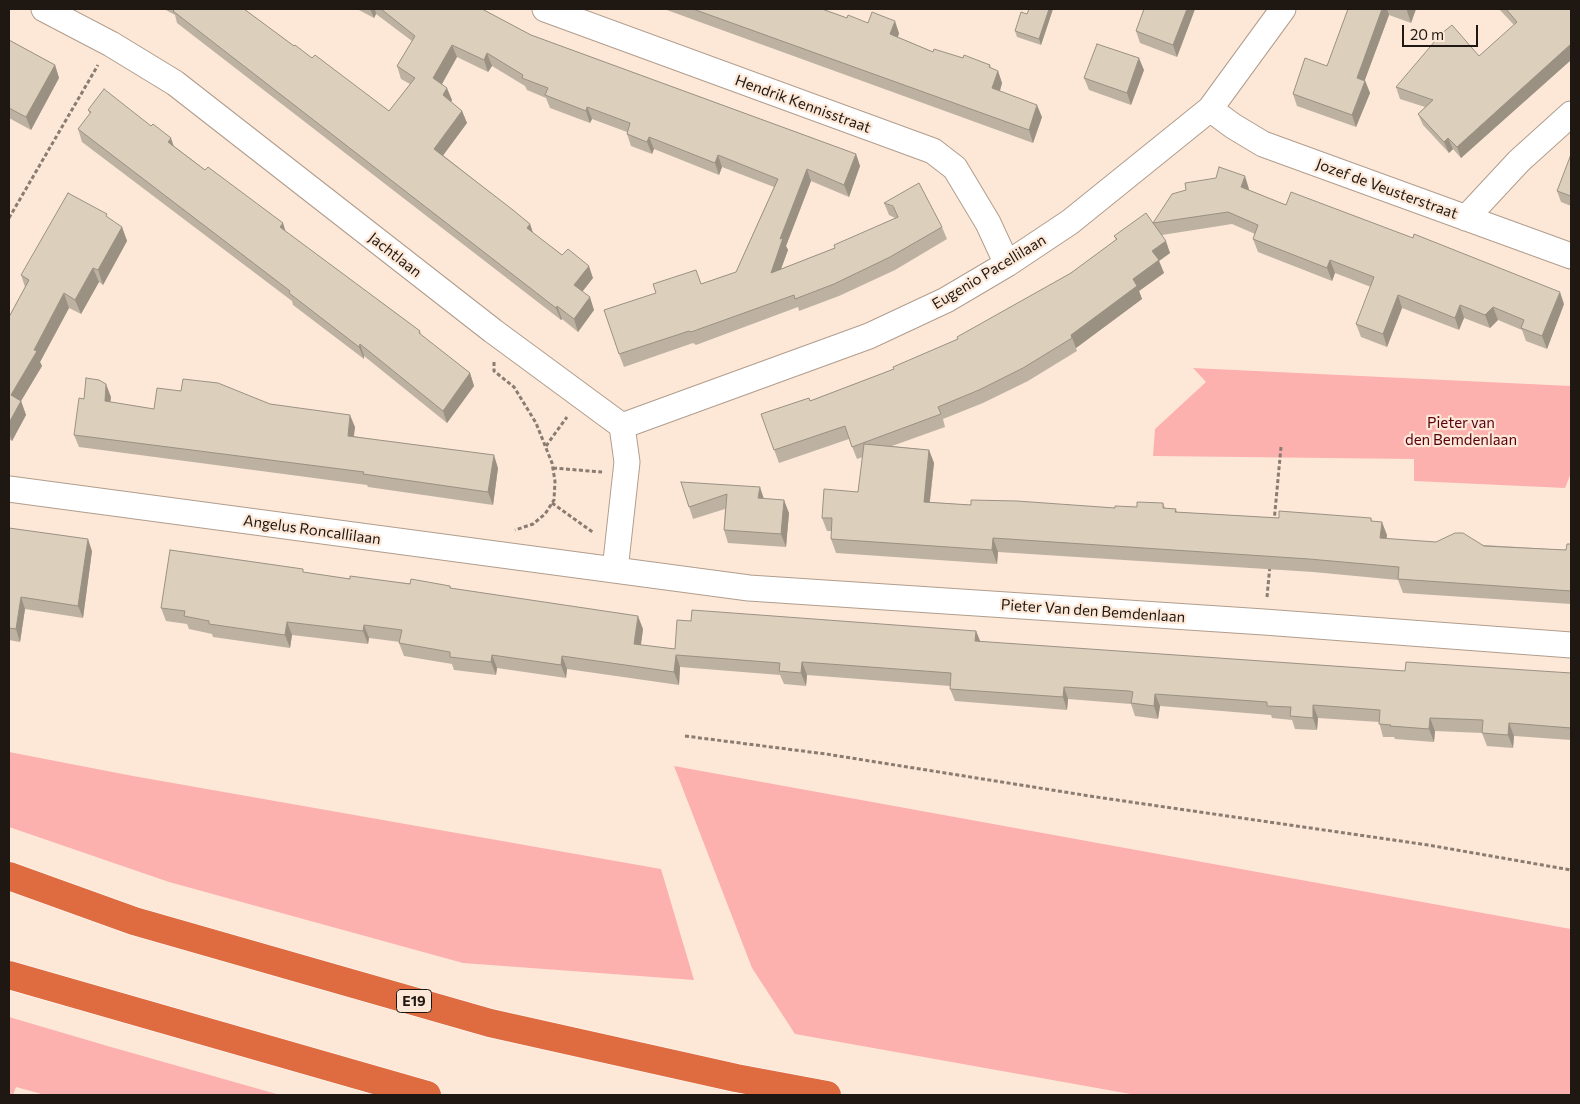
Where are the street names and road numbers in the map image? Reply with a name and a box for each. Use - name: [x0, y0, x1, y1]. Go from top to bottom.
- street label: Hendrik Kennisstraat: [733, 71, 873, 137]
- street label: Jozef de Veusterstraat: [1314, 155, 1460, 223]
- street label: Jachtlaan: [365, 229, 425, 281]
- street label: Eugenio Pacellilaan: [929, 231, 1049, 313]
- street label: Angelus Roncallilaan: [242, 511, 382, 549]
- street label: Pieter Van den Bemdenlaan: [1000, 596, 1186, 626]
- road number: E19: [396, 989, 432, 1012]

